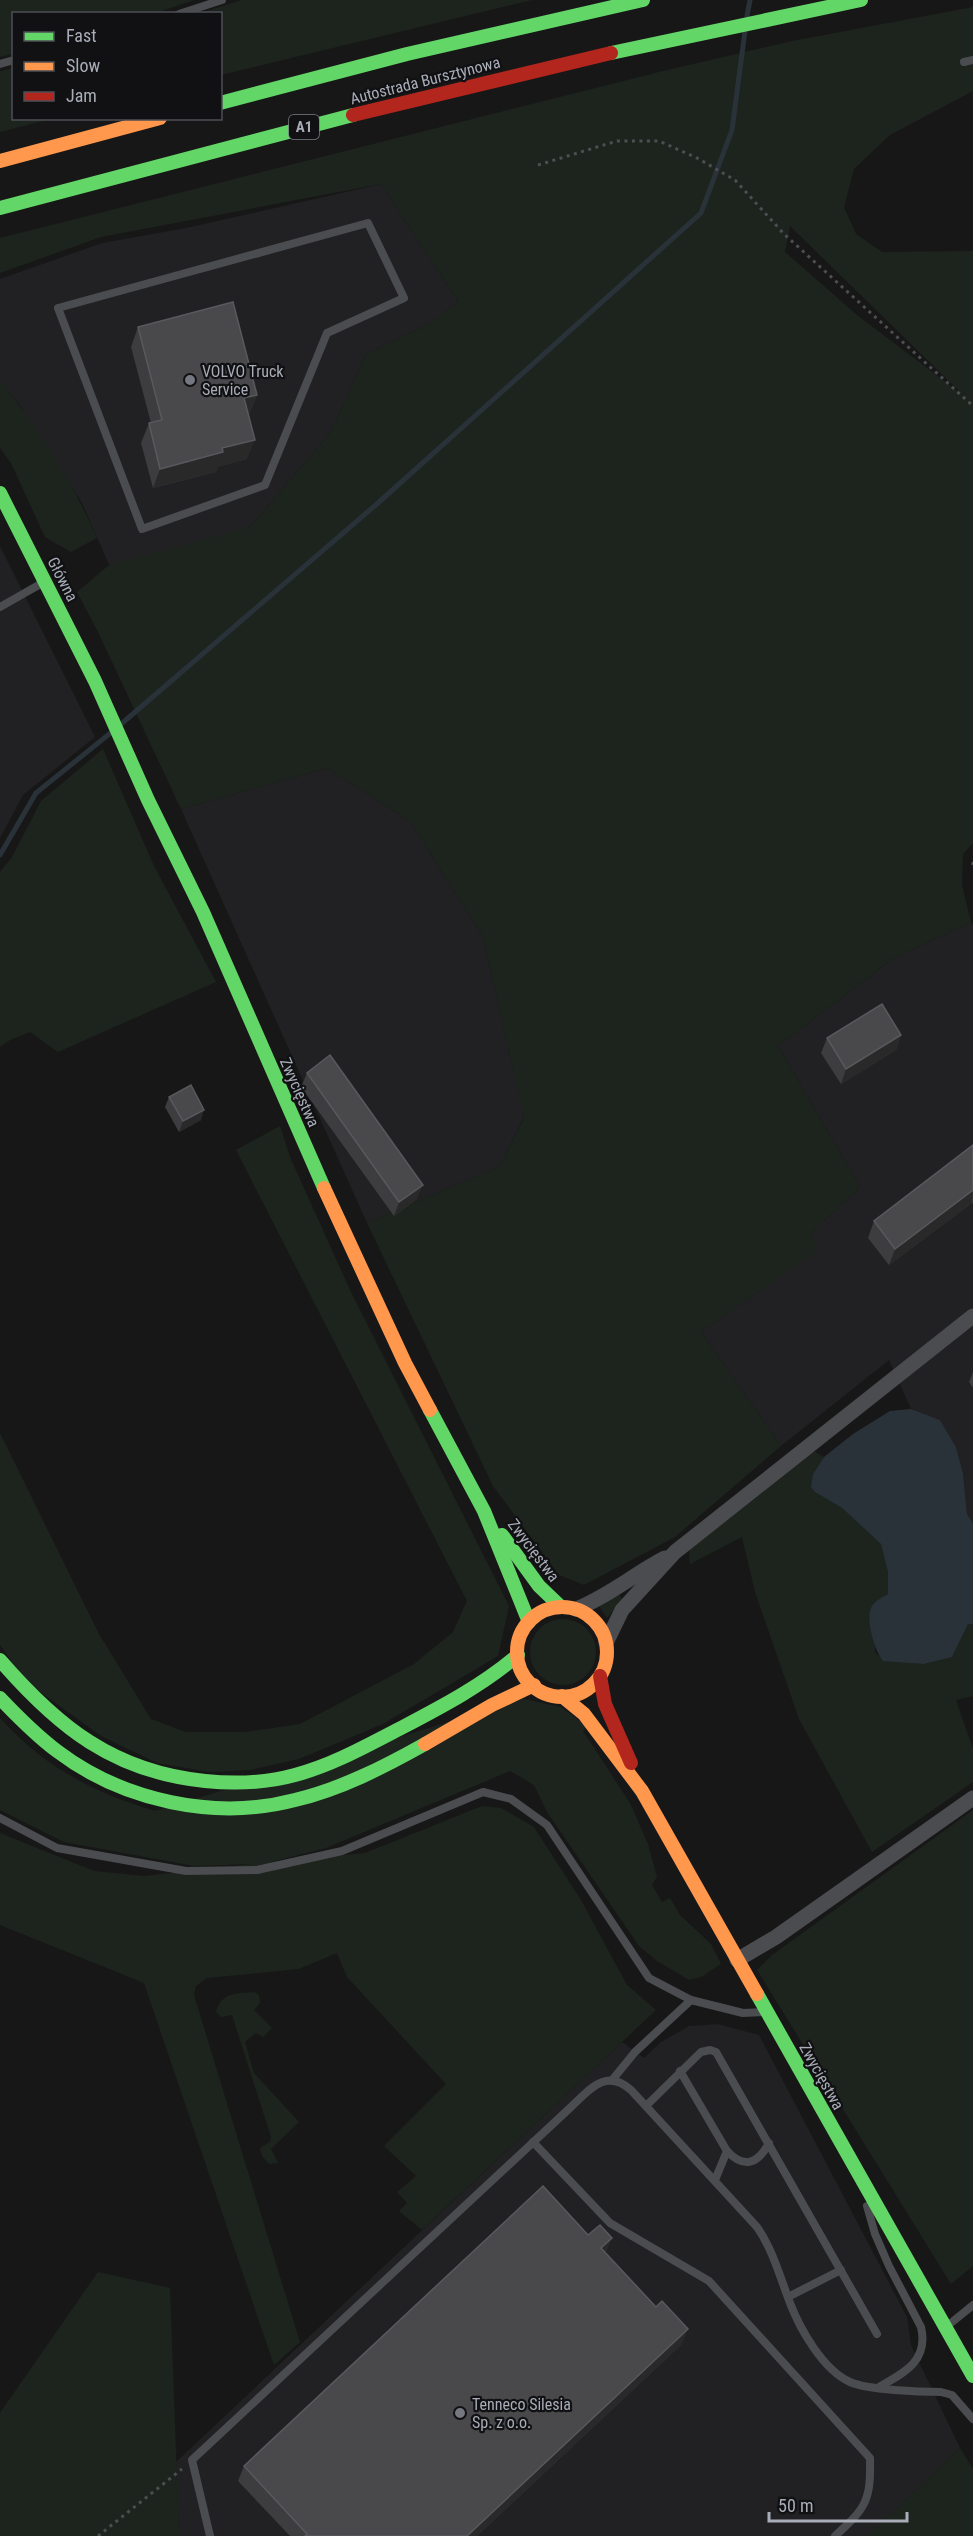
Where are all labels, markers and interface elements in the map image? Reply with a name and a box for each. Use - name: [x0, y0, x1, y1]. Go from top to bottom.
- legend: [12, 12, 222, 120]
- text: Fast: [66, 25, 97, 46]
- street label: Autostrada Bursztynowa: [348, 53, 502, 108]
- text: Slow: [66, 55, 101, 76]
- text: Jam: [66, 85, 97, 106]
- road number: A1: [289, 115, 319, 139]
- place label: VOLVO Truck Service: [202, 362, 284, 399]
- marker: VOLVO Truck Service: [183, 373, 197, 387]
- street label: Główna: [43, 554, 82, 605]
- street label: Zwycięstwa: [276, 1055, 323, 1130]
- street label: Zwycięstwa: [504, 1515, 563, 1585]
- street label: Zwycięstwa: [795, 2039, 848, 2113]
- place label: Tenneco Silesia Sp. z o.o.: [472, 2395, 571, 2432]
- marker: Tenneco Silesia Sp. z o.o.: [453, 2406, 467, 2420]
- scale bar: [769, 2485, 907, 2523]
- text: 50 m: [778, 2495, 813, 2516]

